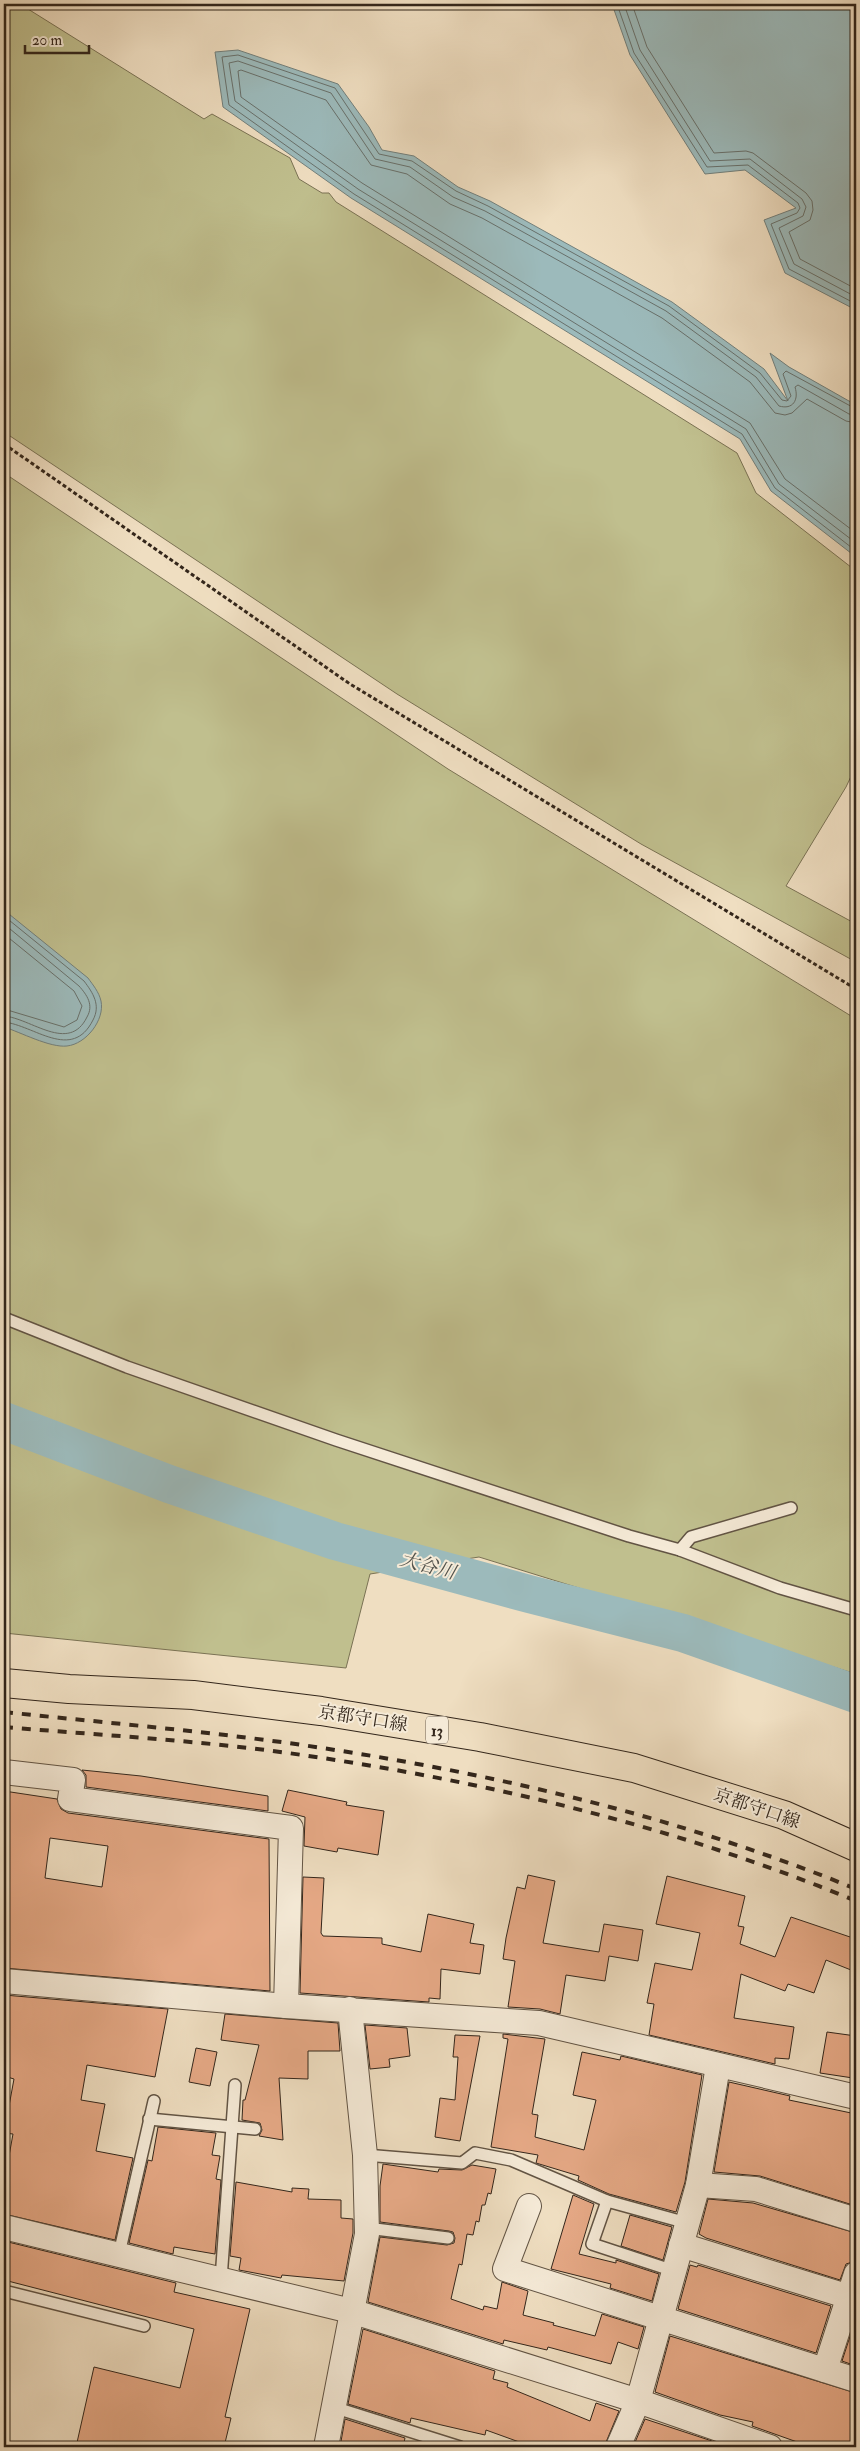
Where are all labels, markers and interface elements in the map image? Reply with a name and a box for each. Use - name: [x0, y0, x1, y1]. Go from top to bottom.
- scale bar: [25, 22, 89, 54]
- text: 20 m: [32, 31, 62, 50]
- water label: 大谷川: [397, 1547, 460, 1585]
- street label: 京都守口線: [317, 1700, 409, 1737]
- road number: 13: [426, 1716, 448, 1744]
- street label: 京都守口線: [711, 1783, 803, 1834]

